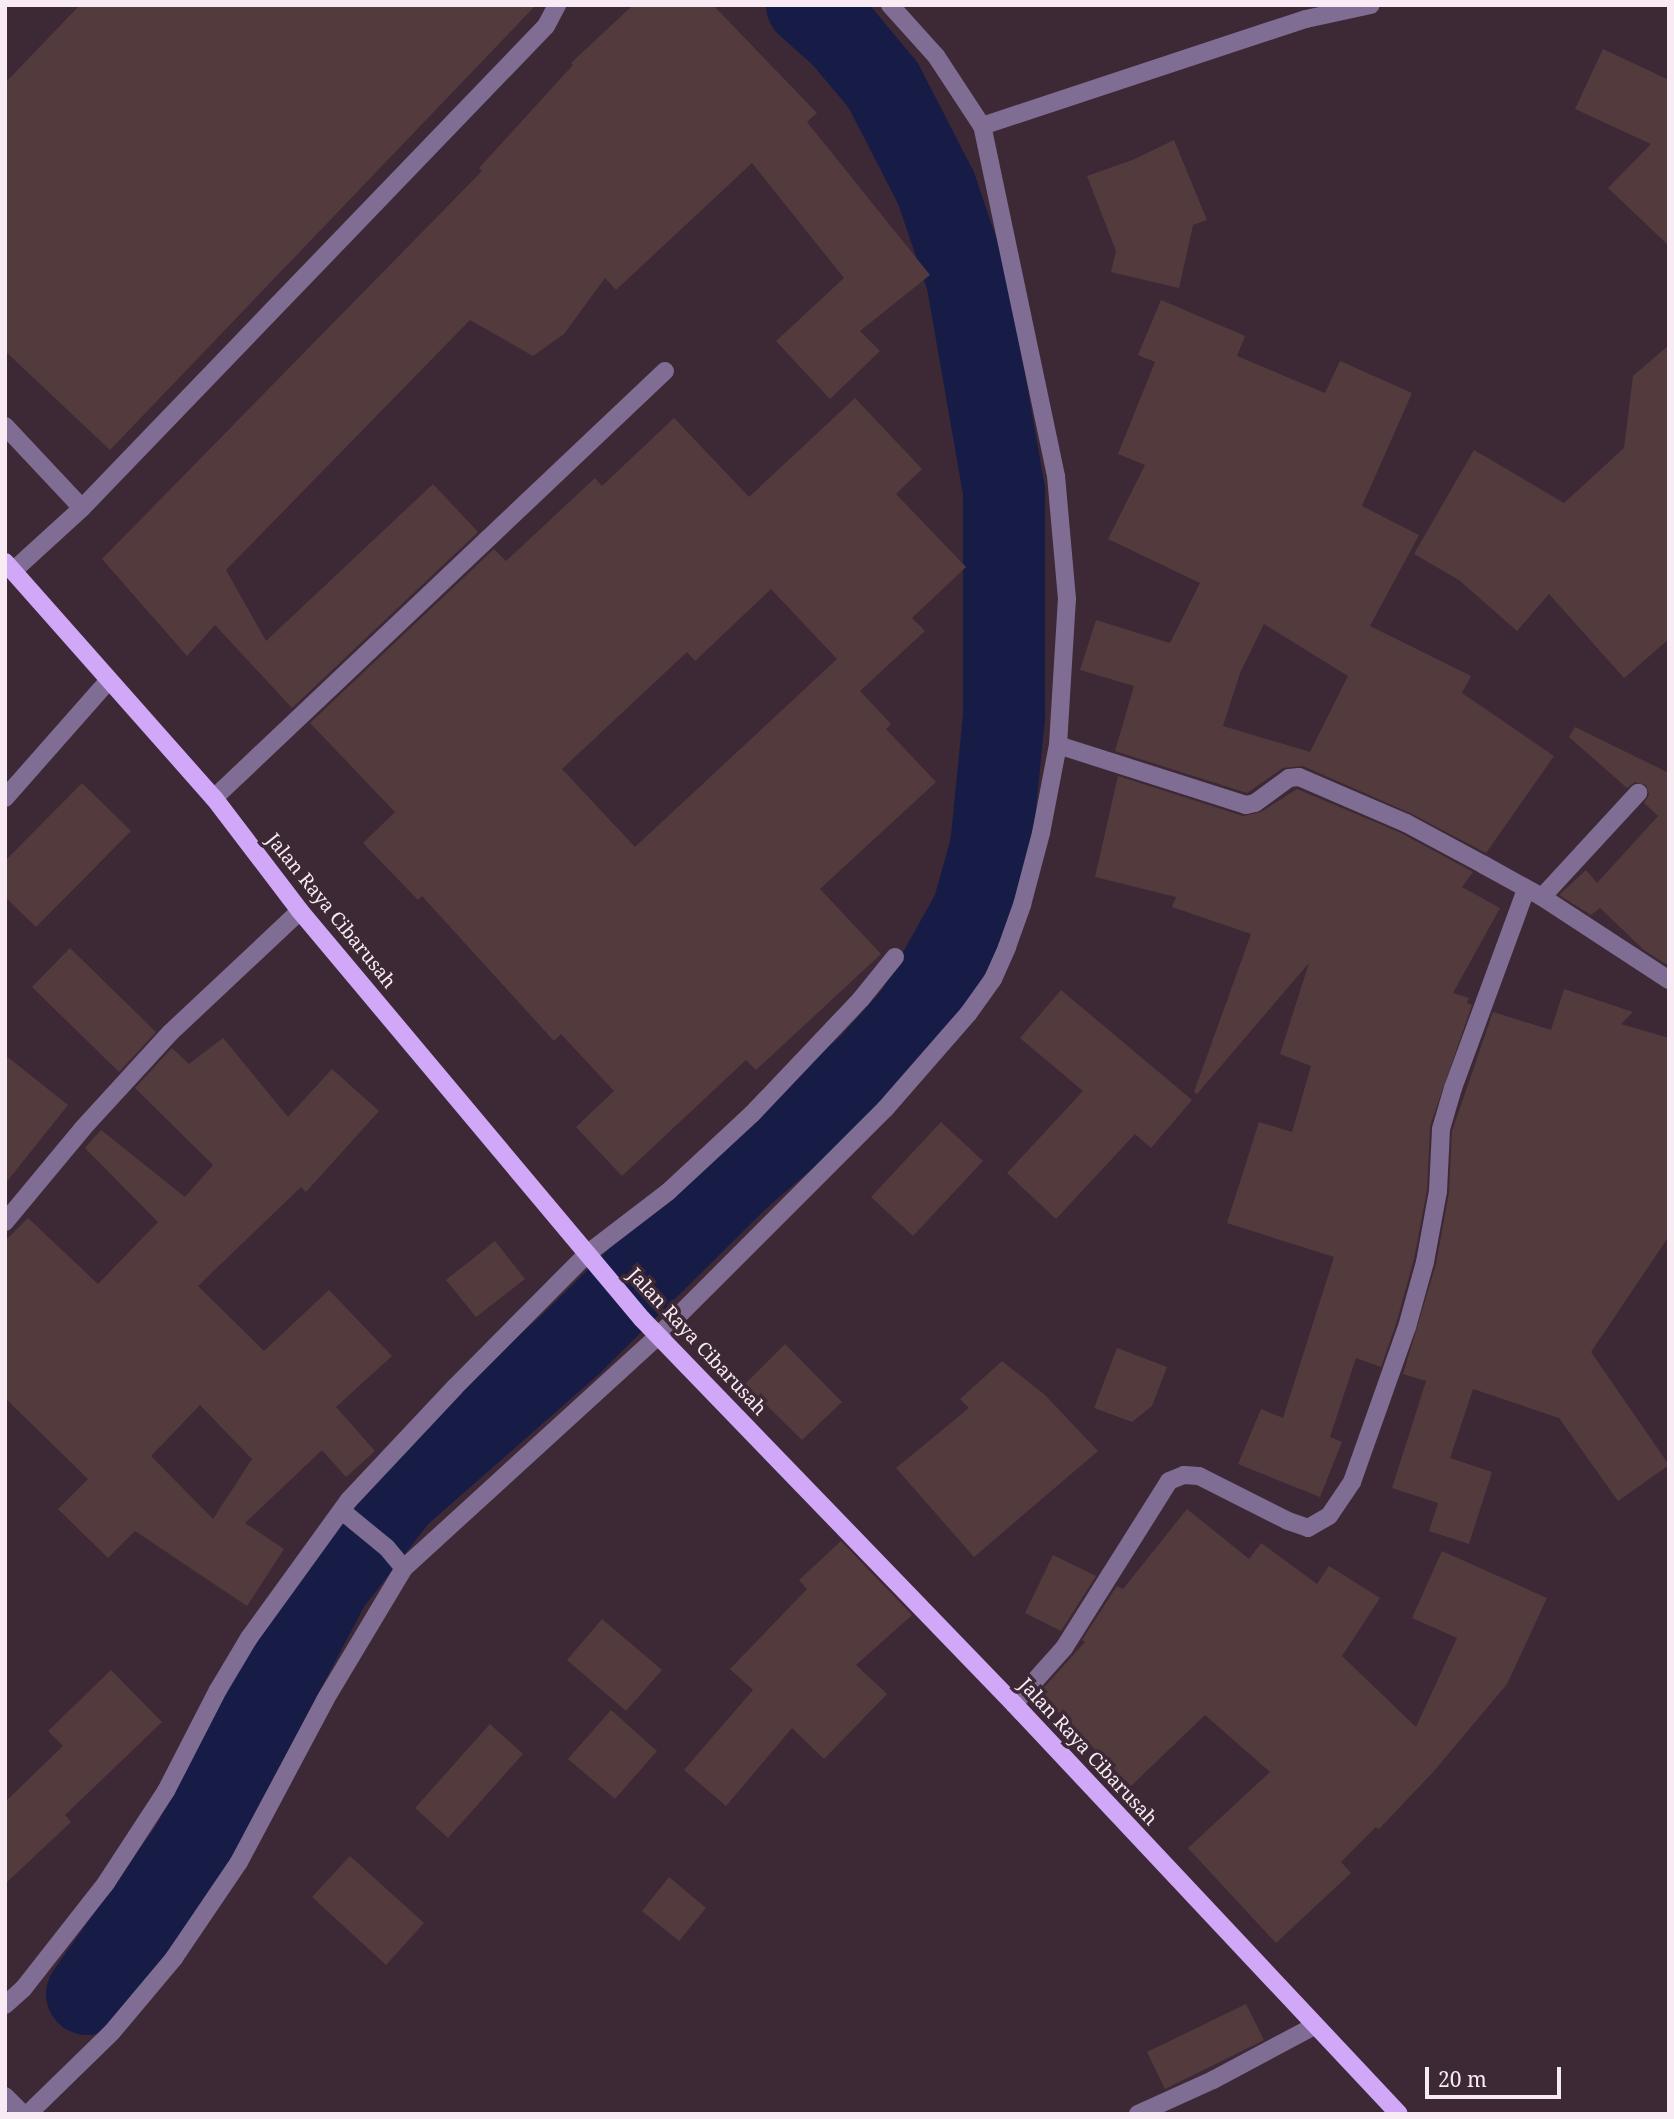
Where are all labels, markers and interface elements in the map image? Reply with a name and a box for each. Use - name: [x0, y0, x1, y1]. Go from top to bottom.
- street label: Jalan Raya Cibarusah: [261, 829, 401, 993]
- street label: Jalan Raya Cibarusah: [623, 1264, 771, 1420]
- street label: Jalan Raya Cibarusah: [1014, 1674, 1162, 1830]
- scale bar: [1429, 2052, 1566, 2096]
- text: 20 m: [1438, 2065, 1487, 2093]

